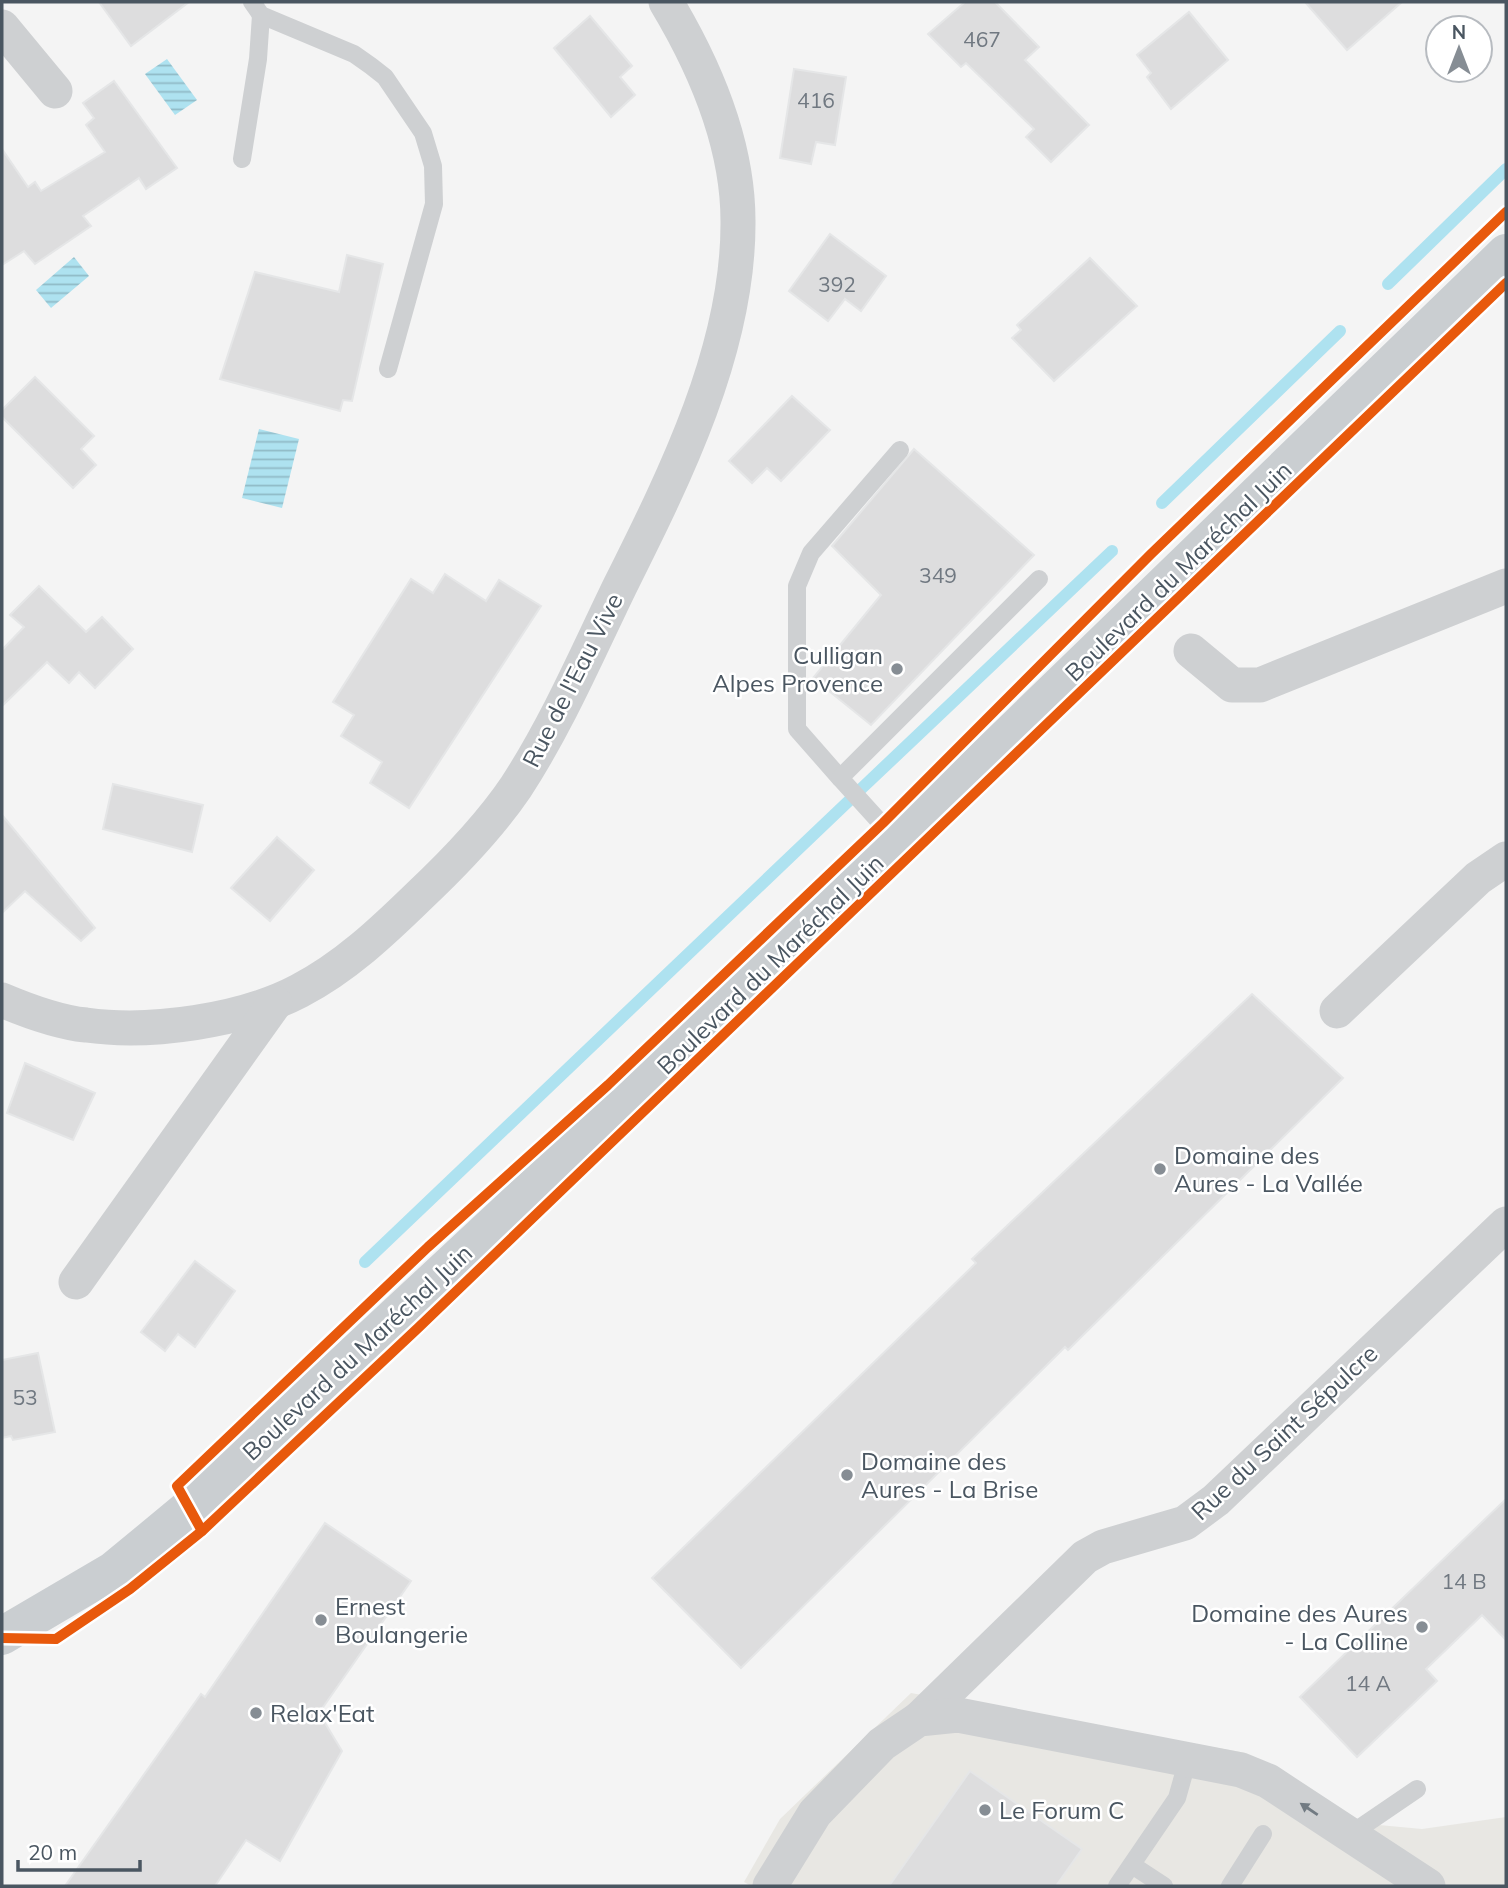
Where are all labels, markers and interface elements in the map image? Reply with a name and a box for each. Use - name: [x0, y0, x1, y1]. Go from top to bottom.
- north arrow: [1424, 14, 1494, 84]
- text: N: [1452, 20, 1466, 44]
- house number: 467: [963, 26, 1001, 52]
- house number: 416: [797, 87, 835, 113]
- house number: 392: [818, 271, 856, 297]
- street label: Boulevard du Maréchal Juin: [1058, 455, 1298, 687]
- house number: 349: [919, 562, 957, 588]
- street label: Rue de l'Eau Vive: [515, 588, 629, 772]
- place label: Culligan Alpes Provence: [712, 640, 883, 698]
- marker: Culligan Alpes Provence: [889, 661, 905, 677]
- street label: Boulevard du Maréchal Juin: [650, 848, 890, 1080]
- place label: Domaine des Aures - La Vallée: [1174, 1140, 1363, 1198]
- marker: Domaine des Aures - La Vallée: [1152, 1161, 1168, 1177]
- street label: Boulevard du Maréchal Juin: [236, 1238, 478, 1466]
- street label: Rue du Saint Sépulcre: [1185, 1338, 1383, 1526]
- house number: 53: [12, 1384, 38, 1410]
- place label: Domaine des Aures - La Brise: [861, 1446, 1038, 1504]
- marker: Domaine des Aures - La Brise: [839, 1467, 855, 1483]
- house number: 14 B: [1442, 1568, 1486, 1594]
- place label: Ernest Boulangerie: [335, 1591, 468, 1649]
- place label: Domaine des Aures - La Colline: [1191, 1598, 1408, 1656]
- marker: Ernest Boulangerie: [313, 1612, 329, 1628]
- marker: Domaine des Aures - La Colline: [1414, 1619, 1430, 1635]
- house number: 14 A: [1345, 1670, 1392, 1696]
- place label: Relax'Eat: [270, 1698, 374, 1728]
- marker: Relax'Eat: [248, 1705, 264, 1721]
- place label: Le Forum C: [999, 1795, 1124, 1825]
- marker: Le Forum C: [977, 1802, 993, 1818]
- one-way arrow: [1300, 1802, 1318, 1816]
- scale bar: [18, 1828, 140, 1872]
- text: 20 m: [28, 1839, 77, 1865]

